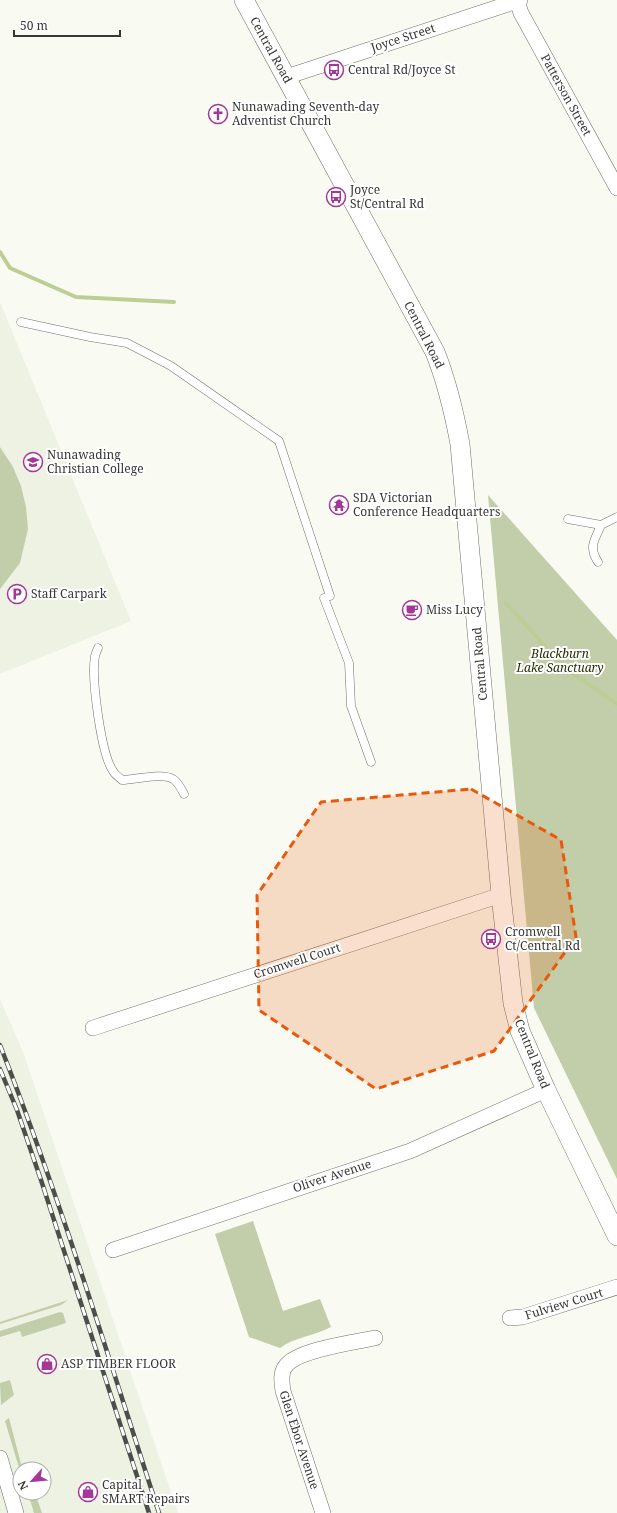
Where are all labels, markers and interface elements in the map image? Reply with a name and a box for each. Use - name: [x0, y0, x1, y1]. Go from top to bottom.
- scale bar: [14, 12, 120, 38]
- street label: Central Road: [246, 13, 297, 87]
- text: 50 m: [20, 17, 48, 34]
- street label: Joyce Street: [368, 19, 437, 56]
- street label: Patterson Street: [537, 51, 596, 139]
- bus stop icon: Central Rd/Joyce St: [323, 59, 345, 81]
- place label: Central Rd/Joyce St: [348, 61, 455, 78]
- place label: Nunawading Seventh-day Adventist Church: [232, 98, 379, 129]
- church icon: Nunawading Seventh-day Adventist Church: [207, 103, 229, 125]
- place label: Joyce St/Central Rd: [349, 181, 425, 212]
- bus stop icon: Joyce St/Central Rd: [325, 186, 347, 208]
- street label: Central Road: [400, 298, 449, 372]
- place label: Nunawading Christian College: [47, 446, 144, 477]
- school or university icon: Nunawading Christian College: [22, 451, 44, 473]
- place label: SDA Victorian Conference Headquarters: [353, 489, 500, 520]
- temple icon: SDA Victorian Conference Headquarters: [328, 494, 350, 516]
- parking icon: Staff Carpark: [6, 583, 28, 605]
- place label: Staff Carpark: [31, 585, 108, 602]
- cafe icon: Miss Lucy: [401, 599, 423, 621]
- place label: Miss Lucy: [426, 601, 483, 618]
- street label: Central Road: [468, 626, 491, 701]
- park label: Blackburn Lake Sanctuary: [515, 645, 604, 676]
- place label: Cromwell Ct/Central Rd: [505, 923, 581, 954]
- bus stop icon: Cromwell Ct/Central Rd: [480, 928, 502, 950]
- street label: Cromwell Court: [251, 938, 342, 983]
- street label: Central Road: [511, 1016, 554, 1092]
- street label: Oliver Avenue: [290, 1155, 373, 1196]
- street label: Fulview Court: [523, 1284, 605, 1323]
- shop icon: ASP TIMBER FLOOR: [36, 1353, 58, 1375]
- place label: ASP TIMBER FLOOR: [61, 1355, 176, 1372]
- street label: Glen Ebor Avenue: [275, 1388, 323, 1491]
- north arrow: [12, 1461, 52, 1501]
- place label: Capital SMART Repairs: [102, 1476, 190, 1507]
- text: N: [14, 1478, 31, 1493]
- shop icon: Capital SMART Repairs: [77, 1481, 99, 1503]

